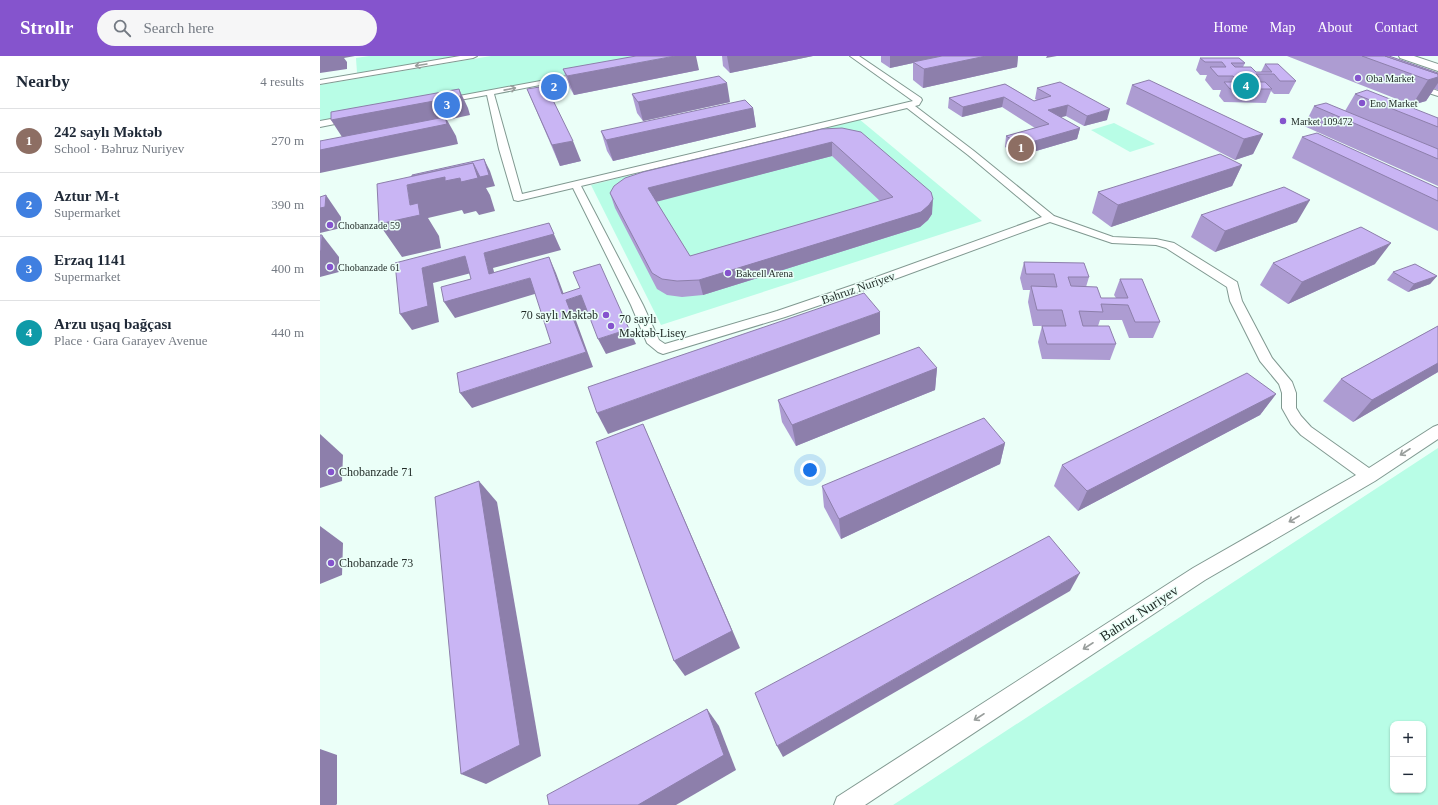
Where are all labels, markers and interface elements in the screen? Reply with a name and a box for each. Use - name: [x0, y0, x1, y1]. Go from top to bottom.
- search box: [97, 10, 377, 46]
- text: Strollr: [20, 17, 73, 38]
- icon: search: [111, 17, 133, 39]
- text: Search here: [143, 20, 214, 36]
- text: Home: [1214, 20, 1248, 35]
- text: Map: [1270, 20, 1295, 35]
- text: About: [1317, 20, 1352, 35]
- text: Contact: [1374, 20, 1418, 35]
- one-way arrow: [415, 61, 428, 69]
- pin: 4: [1233, 71, 1259, 101]
- text: Nearby: [16, 72, 70, 91]
- pin: 2: [541, 72, 567, 102]
- marker: Oba Market: [1353, 73, 1363, 83]
- place label: Oba Market: [1366, 73, 1414, 84]
- text: 4 results: [260, 74, 304, 89]
- one-way arrow: [503, 84, 516, 92]
- pin: 3: [434, 90, 460, 120]
- marker: Eno Market: [1357, 98, 1367, 108]
- place label: Eno Market: [1370, 98, 1418, 109]
- marker: Market 109472: [1278, 116, 1288, 126]
- place label: Market 109472: [1291, 116, 1352, 127]
- text: 242 saylı Məktəb: [54, 124, 162, 140]
- text: 1: [26, 133, 32, 148]
- text: 270 m: [271, 133, 304, 148]
- pin: 1: [1008, 133, 1034, 163]
- text: School · Bəhruz Nuriyev: [54, 141, 184, 156]
- text: Aztur M-t: [54, 188, 119, 204]
- text: 2: [26, 197, 32, 212]
- text: 390 m: [271, 197, 304, 212]
- text: Supermarket: [54, 205, 120, 220]
- marker: Chobanzade 59: [325, 220, 335, 230]
- place label: Chobanzade 59: [338, 220, 400, 231]
- text: Erzaq 1141: [54, 252, 126, 268]
- text: 3: [26, 261, 32, 276]
- text: 400 m: [271, 261, 304, 276]
- marker: Chobanzade 61: [325, 262, 335, 272]
- place label: Chobanzade 61: [338, 262, 400, 273]
- marker: Bakcell Arena: [723, 268, 733, 278]
- place label: Bakcell Arena: [736, 268, 793, 279]
- text: Supermarket: [54, 269, 120, 284]
- street label: Bəhruz Nuriyev: [819, 269, 897, 307]
- place label: 70 saylı Məktəb: [521, 308, 598, 322]
- marker: 70 saylı Məktəb: [601, 310, 611, 320]
- place label: 70 saylı Məktəb-Lisey: [619, 312, 686, 340]
- text: Arzu uşaq bağçası: [54, 316, 172, 332]
- marker: 70 saylı Məktəb-Lisey: [606, 321, 616, 331]
- text: 4: [26, 325, 32, 340]
- text: 440 m: [271, 325, 304, 340]
- text: Place · Gara Garayev Avenue: [54, 333, 208, 348]
- one-way arrow: [1400, 448, 1411, 456]
- your location: [800, 460, 820, 480]
- place label: Chobanzade 71: [339, 465, 413, 479]
- marker: Chobanzade 71: [326, 467, 336, 477]
- one-way arrow: [1288, 516, 1300, 524]
- place label: Chobanzade 73: [339, 556, 413, 570]
- marker: Chobanzade 73: [326, 558, 336, 568]
- street label: Bahruz Nuriyev: [1098, 583, 1181, 644]
- one-way arrow: [1082, 643, 1094, 651]
- one-way arrow: [973, 714, 985, 722]
- map controls: [1390, 721, 1426, 793]
- button: +: [1390, 721, 1426, 757]
- button: −: [1390, 757, 1426, 793]

